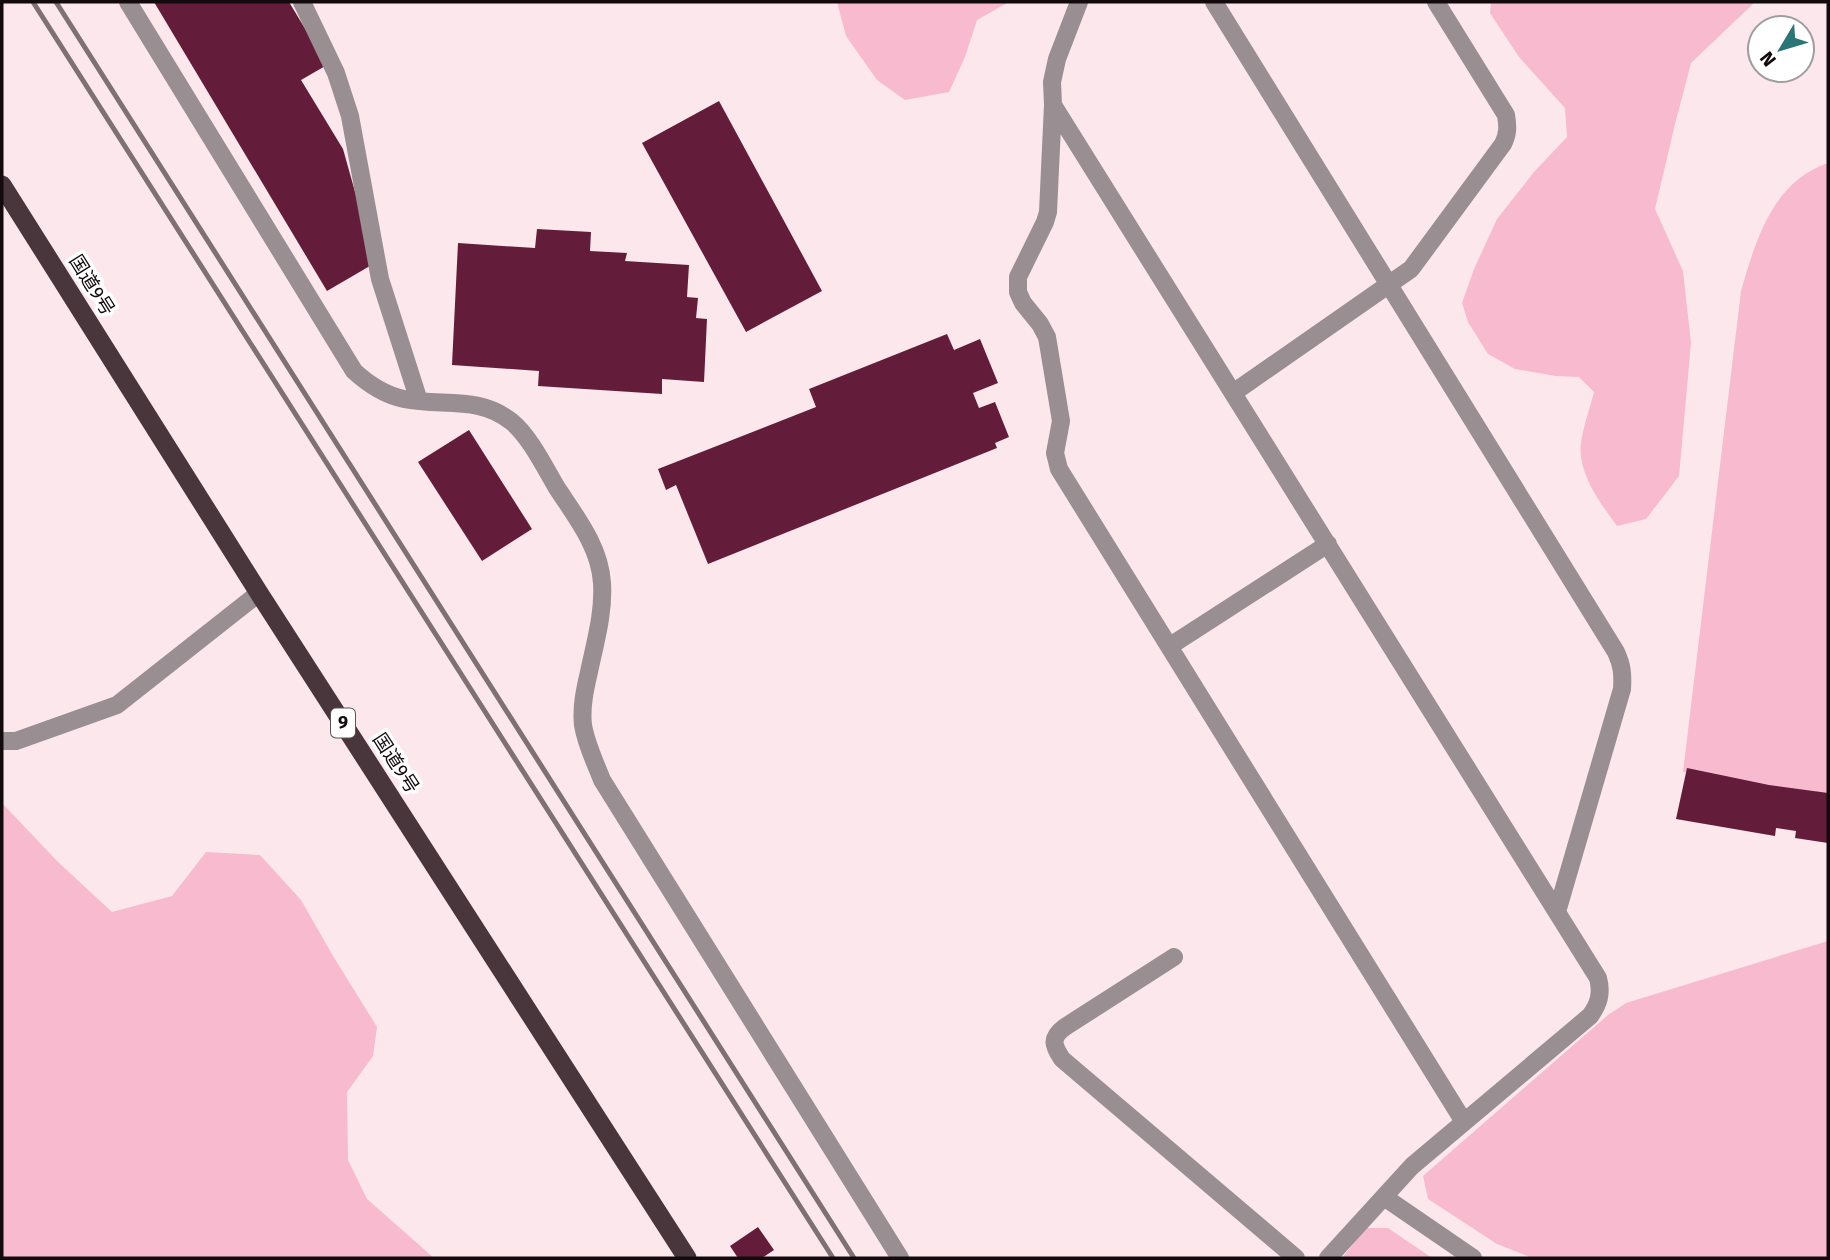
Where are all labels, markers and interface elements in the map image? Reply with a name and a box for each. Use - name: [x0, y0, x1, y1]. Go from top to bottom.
- north arrow: [1746, 14, 1816, 84]
- text: N: [1755, 47, 1781, 71]
- street label: 国道9号: [64, 251, 120, 319]
- road number: 9: [331, 708, 355, 738]
- street label: 国道9号: [368, 729, 424, 797]

